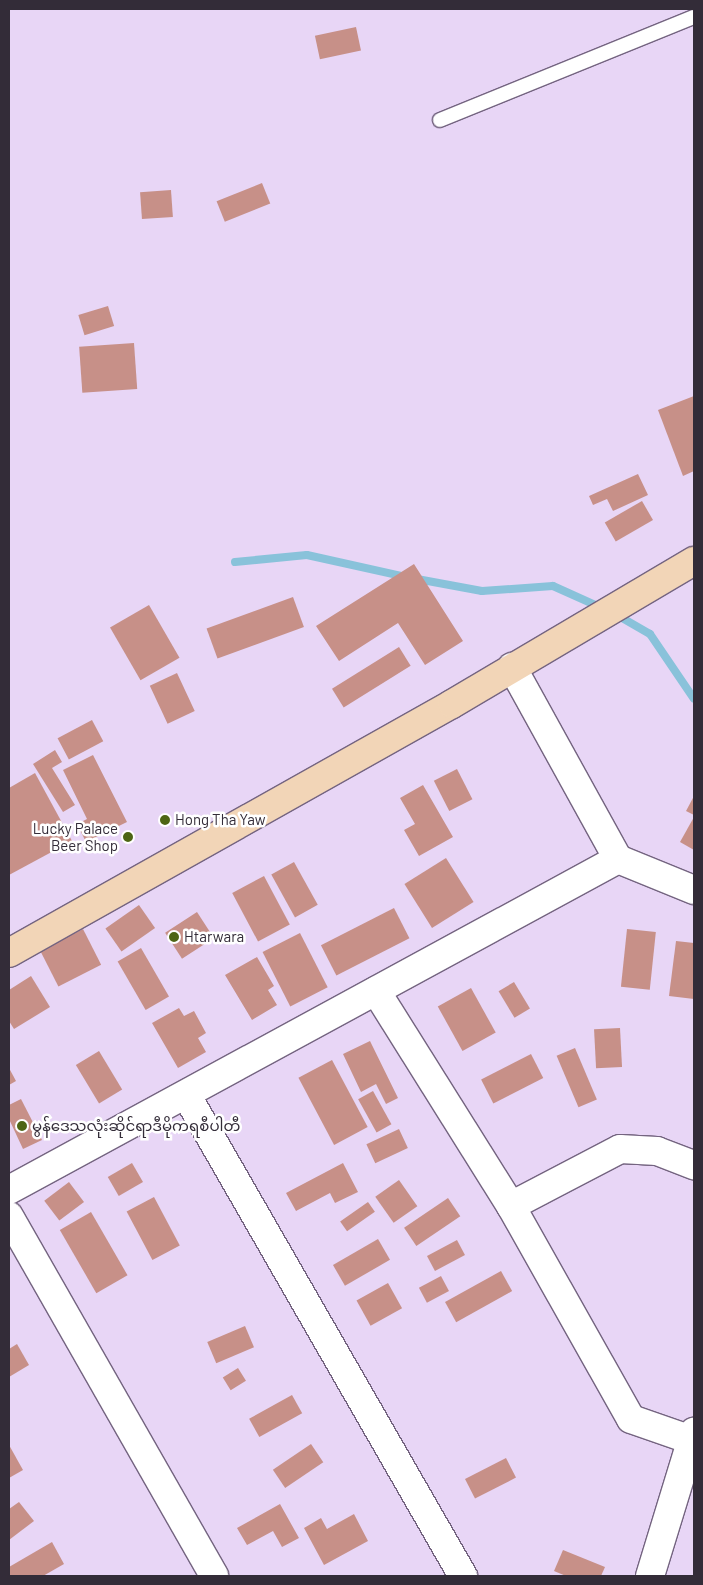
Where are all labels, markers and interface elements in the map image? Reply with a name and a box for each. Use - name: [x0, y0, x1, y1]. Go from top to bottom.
- place label: Hong Tha Yaw: [175, 811, 266, 829]
- marker: Hong Tha Yaw: [159, 814, 171, 826]
- place label: Lucky Palace Beer Shop: [33, 819, 118, 854]
- marker: Lucky Palace Beer Shop: [122, 831, 134, 843]
- place label: Htarwara: [184, 928, 244, 946]
- marker: Htarwara: [168, 931, 180, 943]
- place label: မွန်ဒေသလုံးဆိုင်ရာဒီမိုကရစီပါတီ: [32, 1117, 240, 1135]
- marker: မွန်ဒေသလုံးဆိုင်ရာဒီမိုကရစီပါတီ: [16, 1120, 28, 1132]

